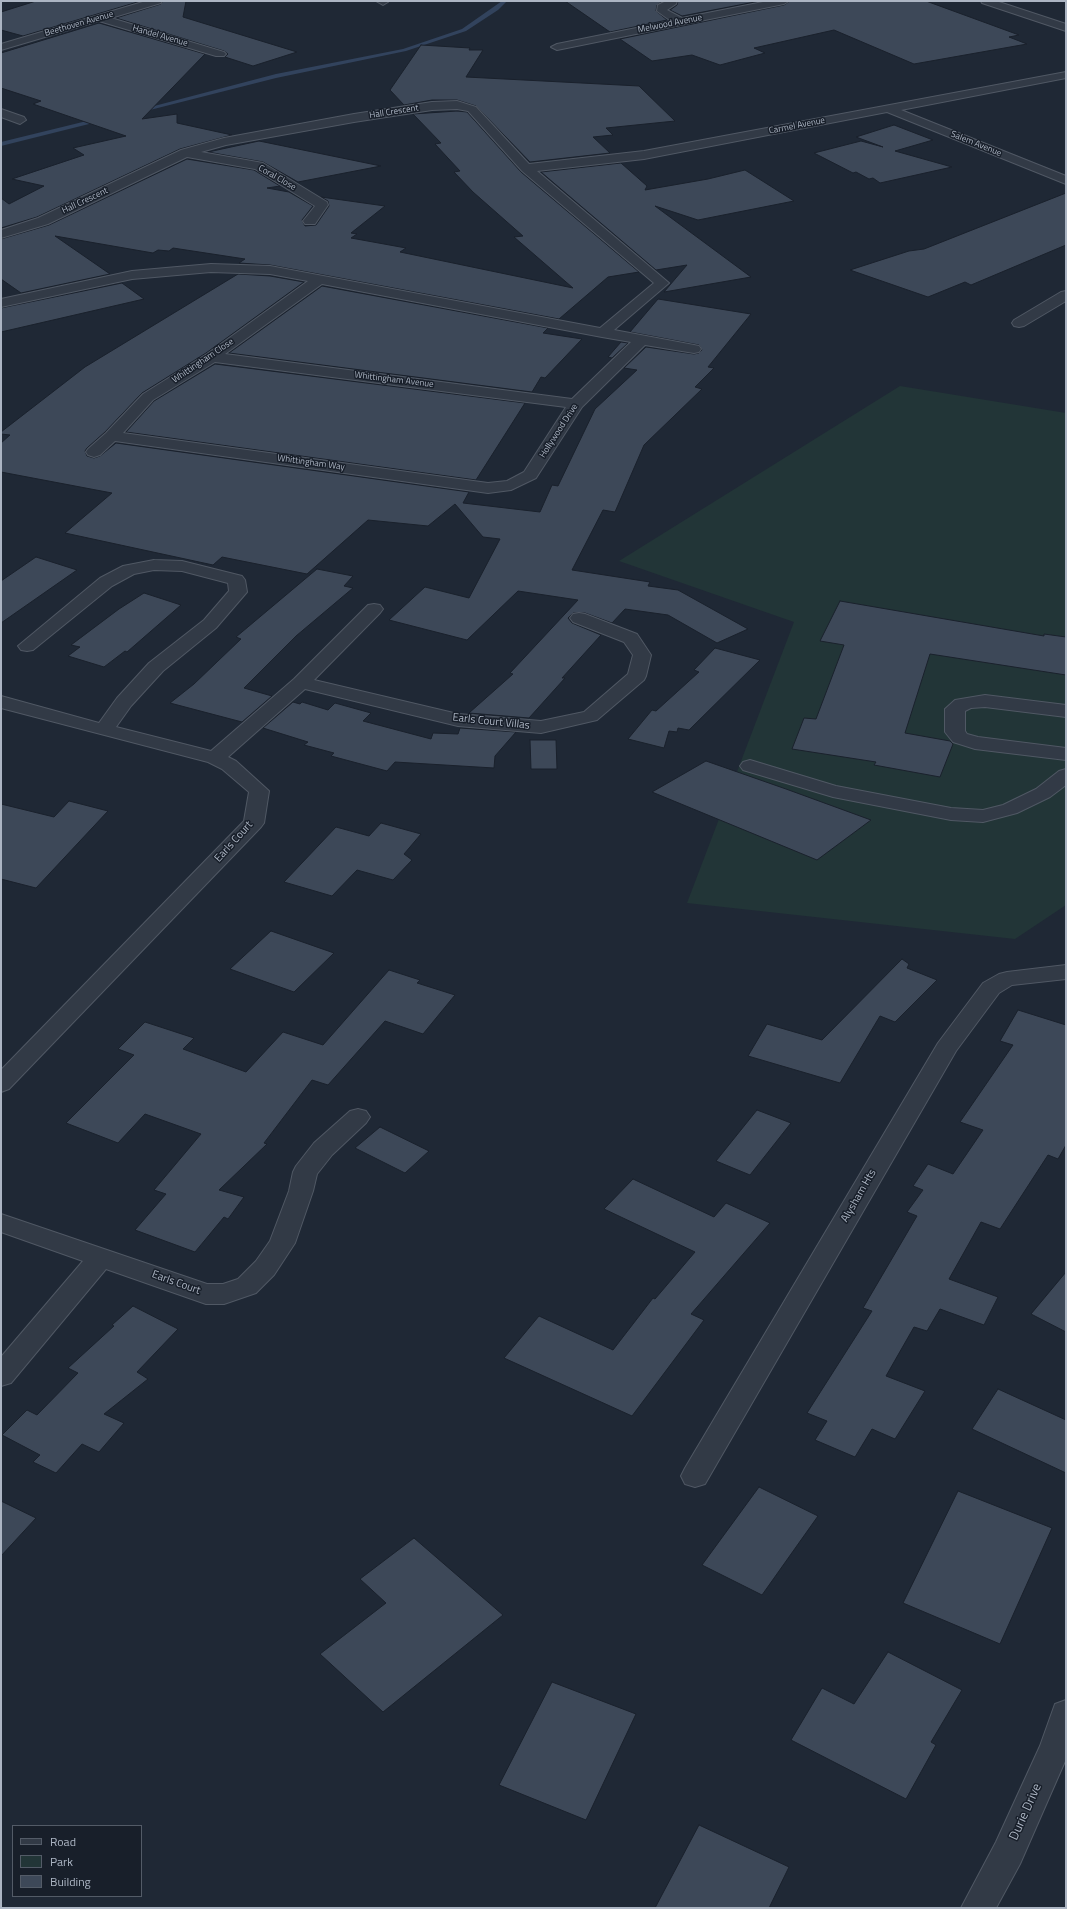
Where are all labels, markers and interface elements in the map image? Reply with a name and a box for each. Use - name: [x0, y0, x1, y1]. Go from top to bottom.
- street label: Beethoven Avenue: [43, 9, 115, 39]
- street label: Melwood Avenue: [637, 12, 703, 36]
- street label: Handel Avenue: [131, 23, 189, 49]
- street label: Hall Crescent: [369, 103, 419, 121]
- street label: Carmel Avenue: [768, 115, 826, 137]
- street label: Salem Avenue: [949, 129, 1003, 159]
- street label: Coral Close: [256, 163, 298, 193]
- street label: Hall Crescent: [60, 186, 110, 216]
- street label: Whittingham Close: [170, 336, 236, 386]
- street label: Whittingham Avenue: [354, 370, 434, 390]
- street label: Hollywood Drive: [538, 402, 580, 460]
- street label: Whittingham Way: [277, 453, 345, 473]
- street label: Earls Court Villas: [452, 711, 530, 733]
- street label: Earls Court: [212, 819, 256, 865]
- street label: Alysham Hts: [839, 1167, 879, 1225]
- street label: Earls Court: [150, 1268, 202, 1298]
- street label: Durie Drive: [1007, 1781, 1045, 1843]
- legend: [12, 1825, 142, 1897]
- text: Road: [50, 1832, 76, 1851]
- text: Park: [50, 1852, 73, 1871]
- text: Building: [50, 1872, 91, 1891]

